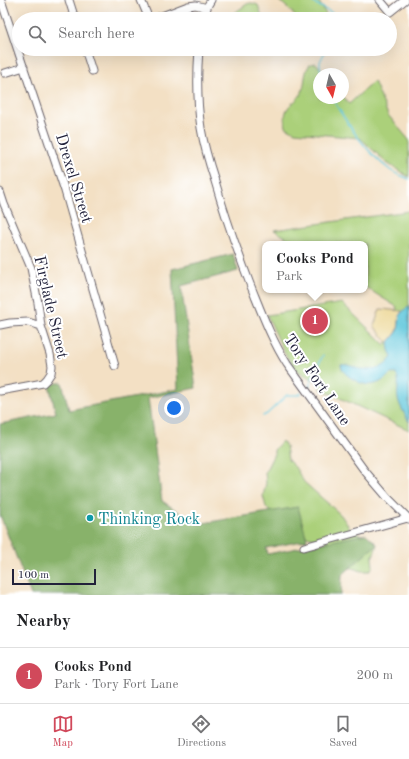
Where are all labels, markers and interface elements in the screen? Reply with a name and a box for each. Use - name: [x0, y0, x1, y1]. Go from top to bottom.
- search box: [12, 12, 397, 56]
- icon: search: [26, 23, 48, 45]
- text: Search here: [58, 27, 135, 42]
- north arrow: [313, 68, 349, 104]
- street label: Drexel Street: [52, 132, 94, 226]
- popup: [262, 241, 368, 293]
- text: Cooks Pond: [276, 252, 354, 267]
- street label: Firglade Street: [30, 254, 70, 361]
- text: Park: [276, 270, 303, 283]
- pin: 1: [302, 306, 328, 336]
- street label: Tory Fort Lane: [280, 331, 353, 429]
- your location: [164, 398, 184, 418]
- place label: Thinking Rock: [98, 512, 200, 528]
- marker: Thinking Rock: [85, 513, 95, 523]
- scale bar: [12, 567, 96, 586]
- text: 100 m: [18, 570, 49, 581]
- text: Nearby: [16, 613, 71, 630]
- text: Cooks Pond: [54, 660, 132, 675]
- text: 1: [25, 669, 33, 682]
- text: 200 m: [356, 669, 393, 682]
- text: Park · Tory Fort Lane: [54, 678, 178, 691]
- tab: Map: [52, 713, 74, 751]
- tab: Directions: [177, 713, 226, 751]
- tab: Saved: [329, 713, 357, 751]

